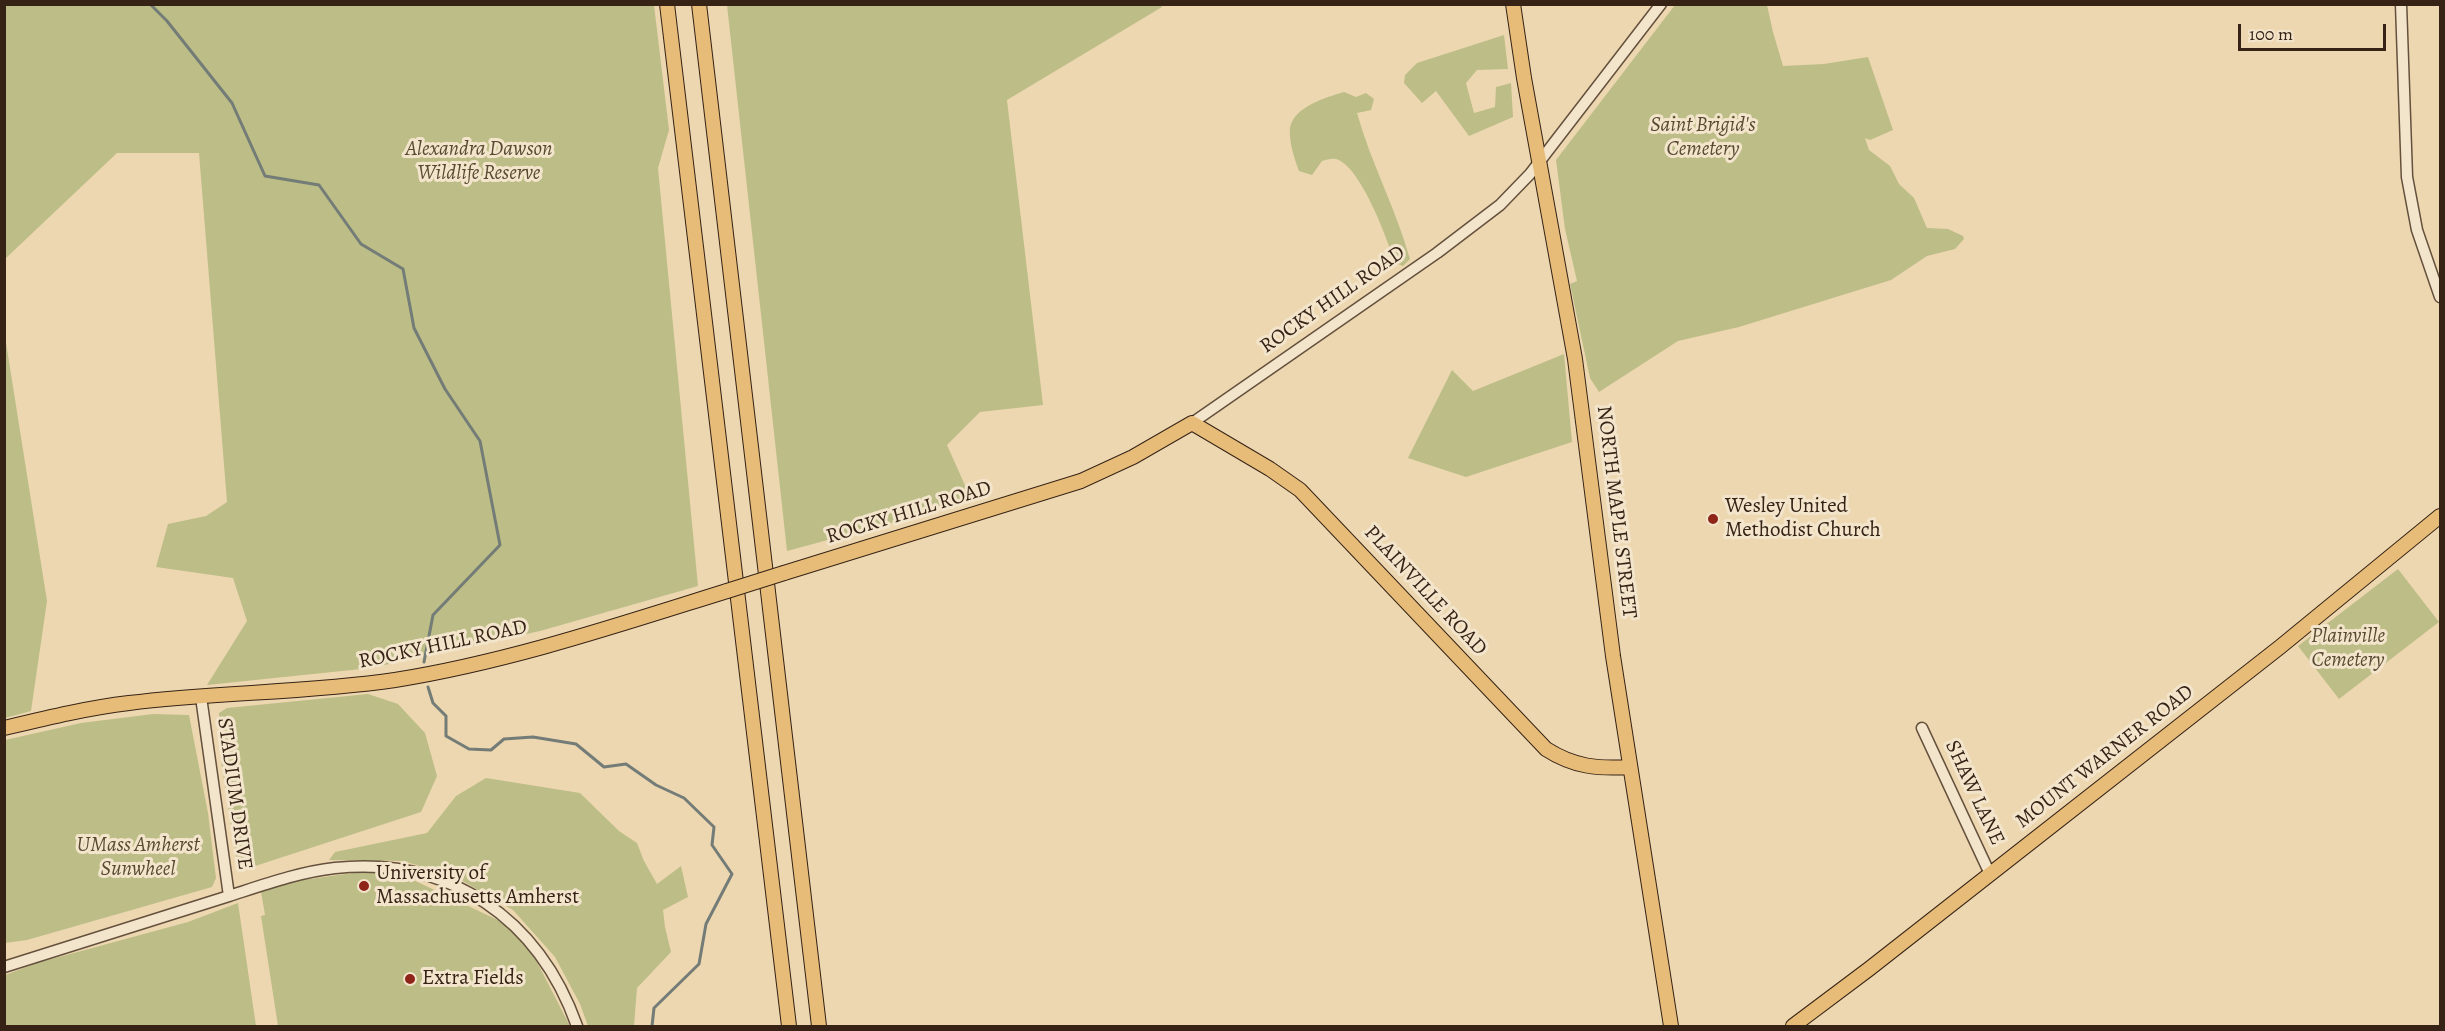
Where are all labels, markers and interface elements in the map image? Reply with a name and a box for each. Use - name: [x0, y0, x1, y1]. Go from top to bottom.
- scale bar: [2241, 12, 2390, 50]
- text: 100 m: [2249, 22, 2293, 46]
- park label: Saint Brigid's Cemetery: [1650, 113, 1756, 163]
- park label: Alexandra Dawson Wildlife Reserve: [406, 137, 552, 187]
- street label: ROCKY HILL ROAD: [1256, 241, 1410, 359]
- street label: NORTH MAPLE STREET: [1590, 404, 1642, 620]
- street label: ROCKY HILL ROAD: [823, 476, 995, 550]
- place label: Wesley United Methodist Church: [1725, 494, 1881, 544]
- marker: Wesley United Methodist Church: [1706, 512, 1720, 526]
- street label: PLAINVILLE ROAD: [1358, 521, 1492, 661]
- street label: ROCKY HILL ROAD: [357, 615, 529, 675]
- park label: Plainville Cemetery: [2311, 624, 2385, 674]
- street label: MOUNT WARNER ROAD: [2011, 680, 2199, 834]
- street label: STADIUM DRIVE: [211, 716, 257, 872]
- street label: SHAW LANE: [1939, 737, 2009, 849]
- park label: UMass Amherst Sunwheel: [77, 833, 199, 883]
- place label: University of Massachusetts Amherst: [376, 861, 579, 911]
- marker: University of Massachusetts Amherst: [357, 879, 371, 893]
- place label: Extra Fields: [422, 966, 524, 992]
- marker: Extra Fields: [403, 972, 417, 986]

